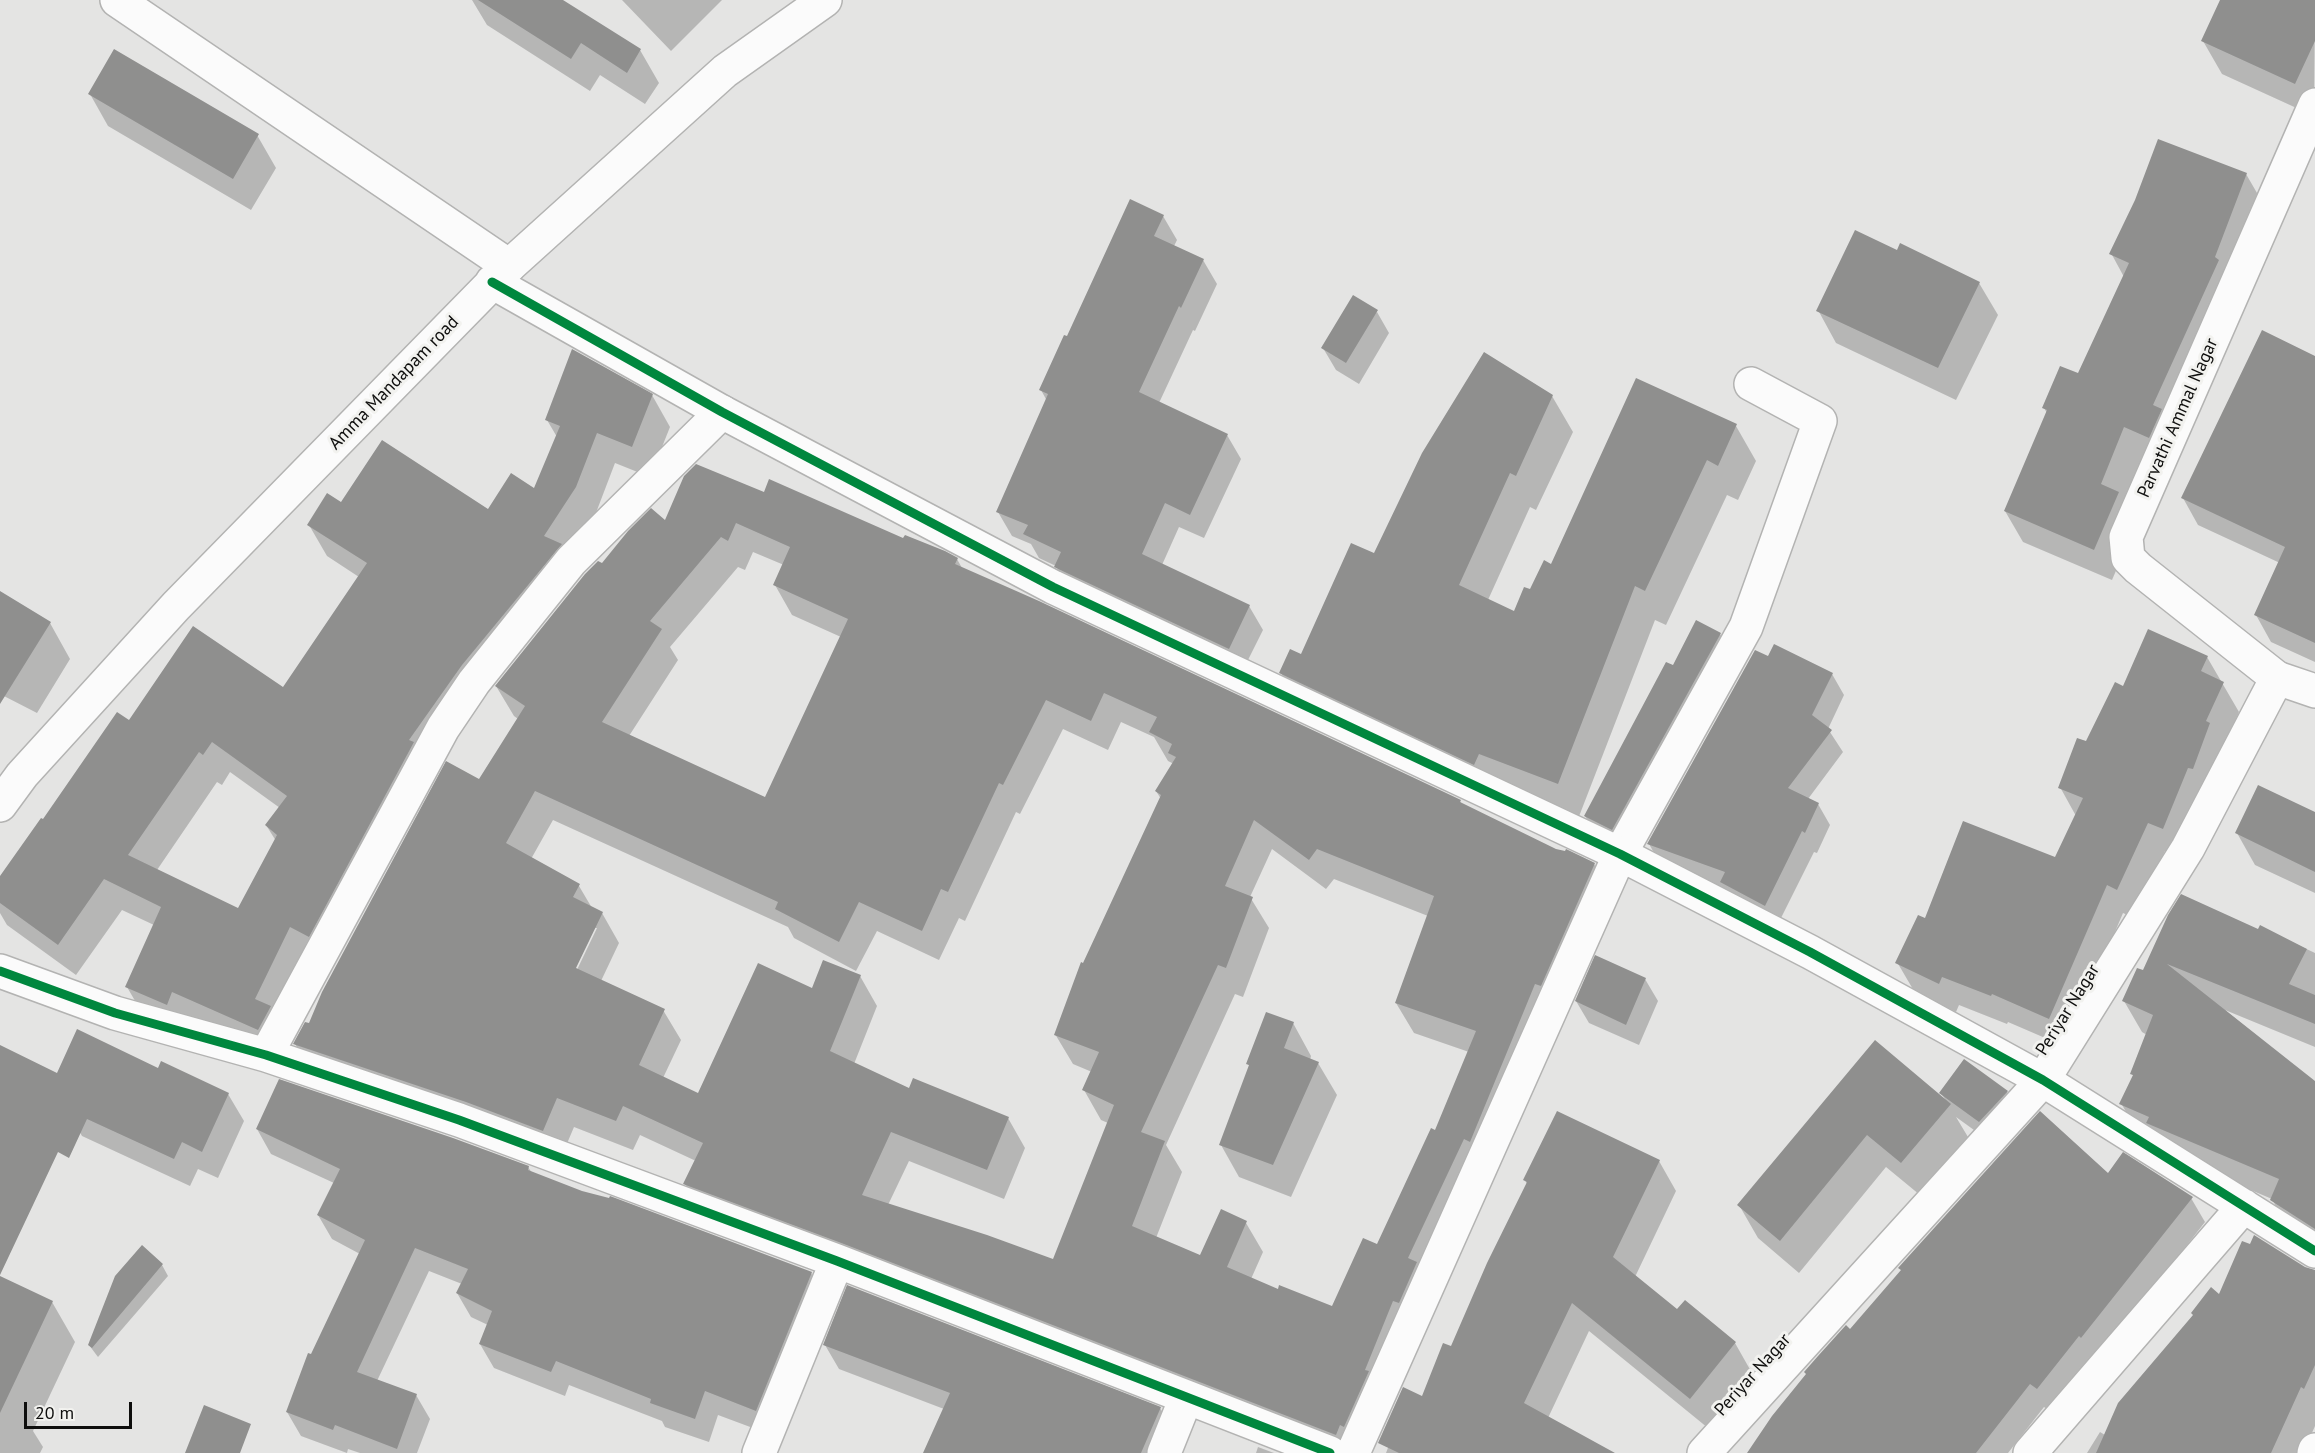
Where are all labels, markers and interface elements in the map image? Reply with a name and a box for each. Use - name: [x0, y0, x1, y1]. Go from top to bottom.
- street label: Amma Mandapam road: [325, 312, 463, 454]
- street label: Parvathi Ammal Nagar: [2133, 335, 2223, 501]
- street label: Periyar Nagar: [2031, 960, 2105, 1060]
- street label: Periyar Nagar: [1710, 1329, 1796, 1421]
- scale bar: [27, 1390, 135, 1428]
- text: 20 m: [35, 1401, 74, 1424]

